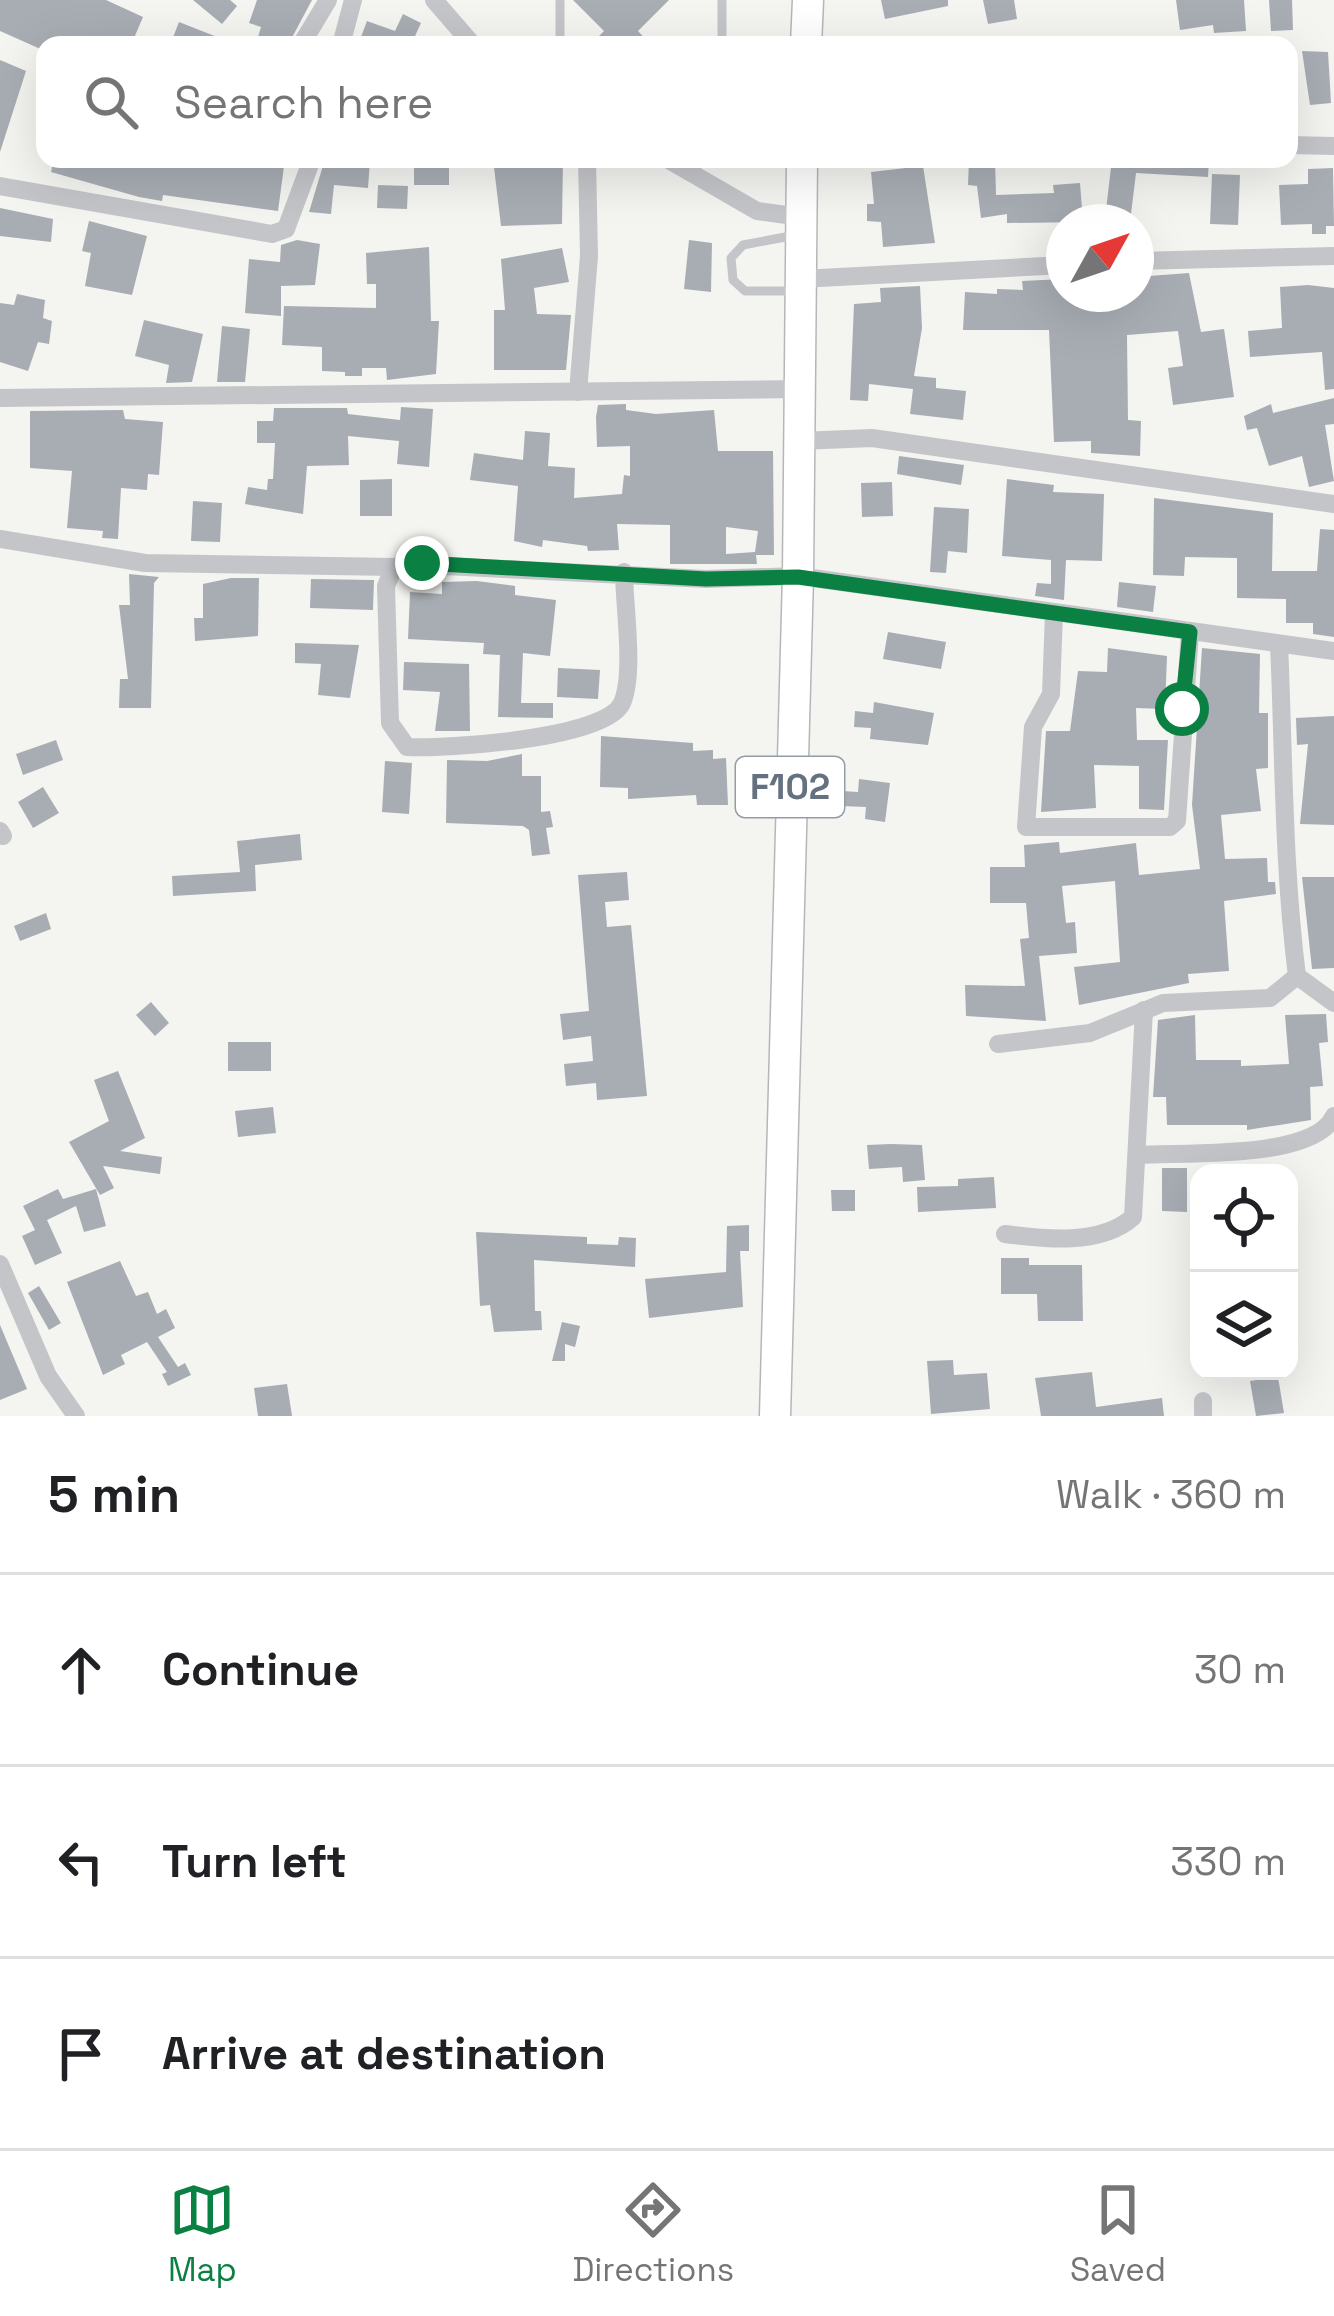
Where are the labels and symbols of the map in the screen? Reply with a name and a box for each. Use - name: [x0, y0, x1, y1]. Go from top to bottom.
- north arrow: [1046, 204, 1154, 312]
- route end: [395, 536, 449, 590]
- route start: [1155, 682, 1209, 736]
- road number: F102: [736, 757, 844, 817]

